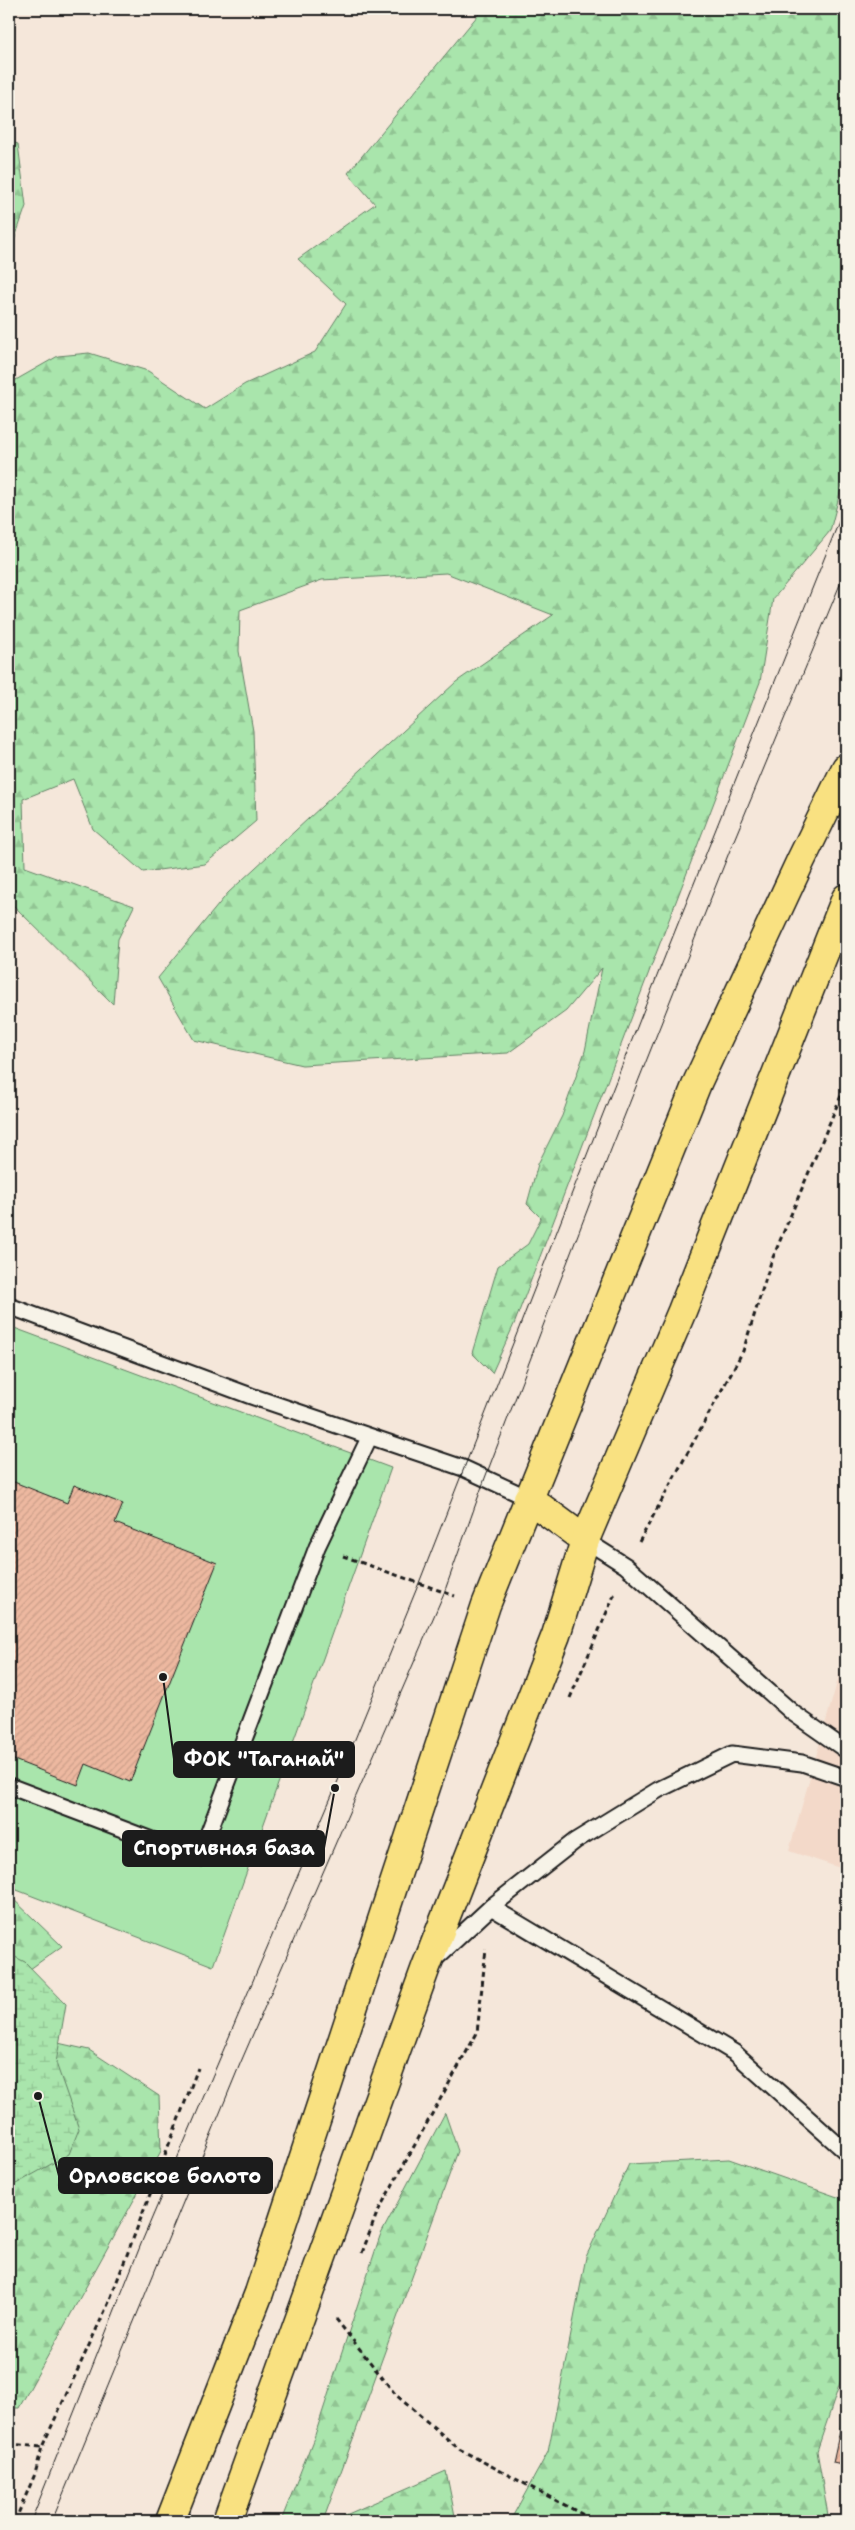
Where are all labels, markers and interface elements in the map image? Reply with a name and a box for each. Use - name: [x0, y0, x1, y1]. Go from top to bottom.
- callout: ФОК "Таганай": [174, 1742, 354, 1777]
- text: ФОК "Таганай": [184, 1746, 344, 1772]
- callout: Спортивная база: [123, 1831, 324, 1866]
- text: Спортивная база: [133, 1835, 315, 1861]
- callout: Орловское болото: [59, 2158, 272, 2193]
- text: Орловское болото: [69, 2163, 261, 2189]

